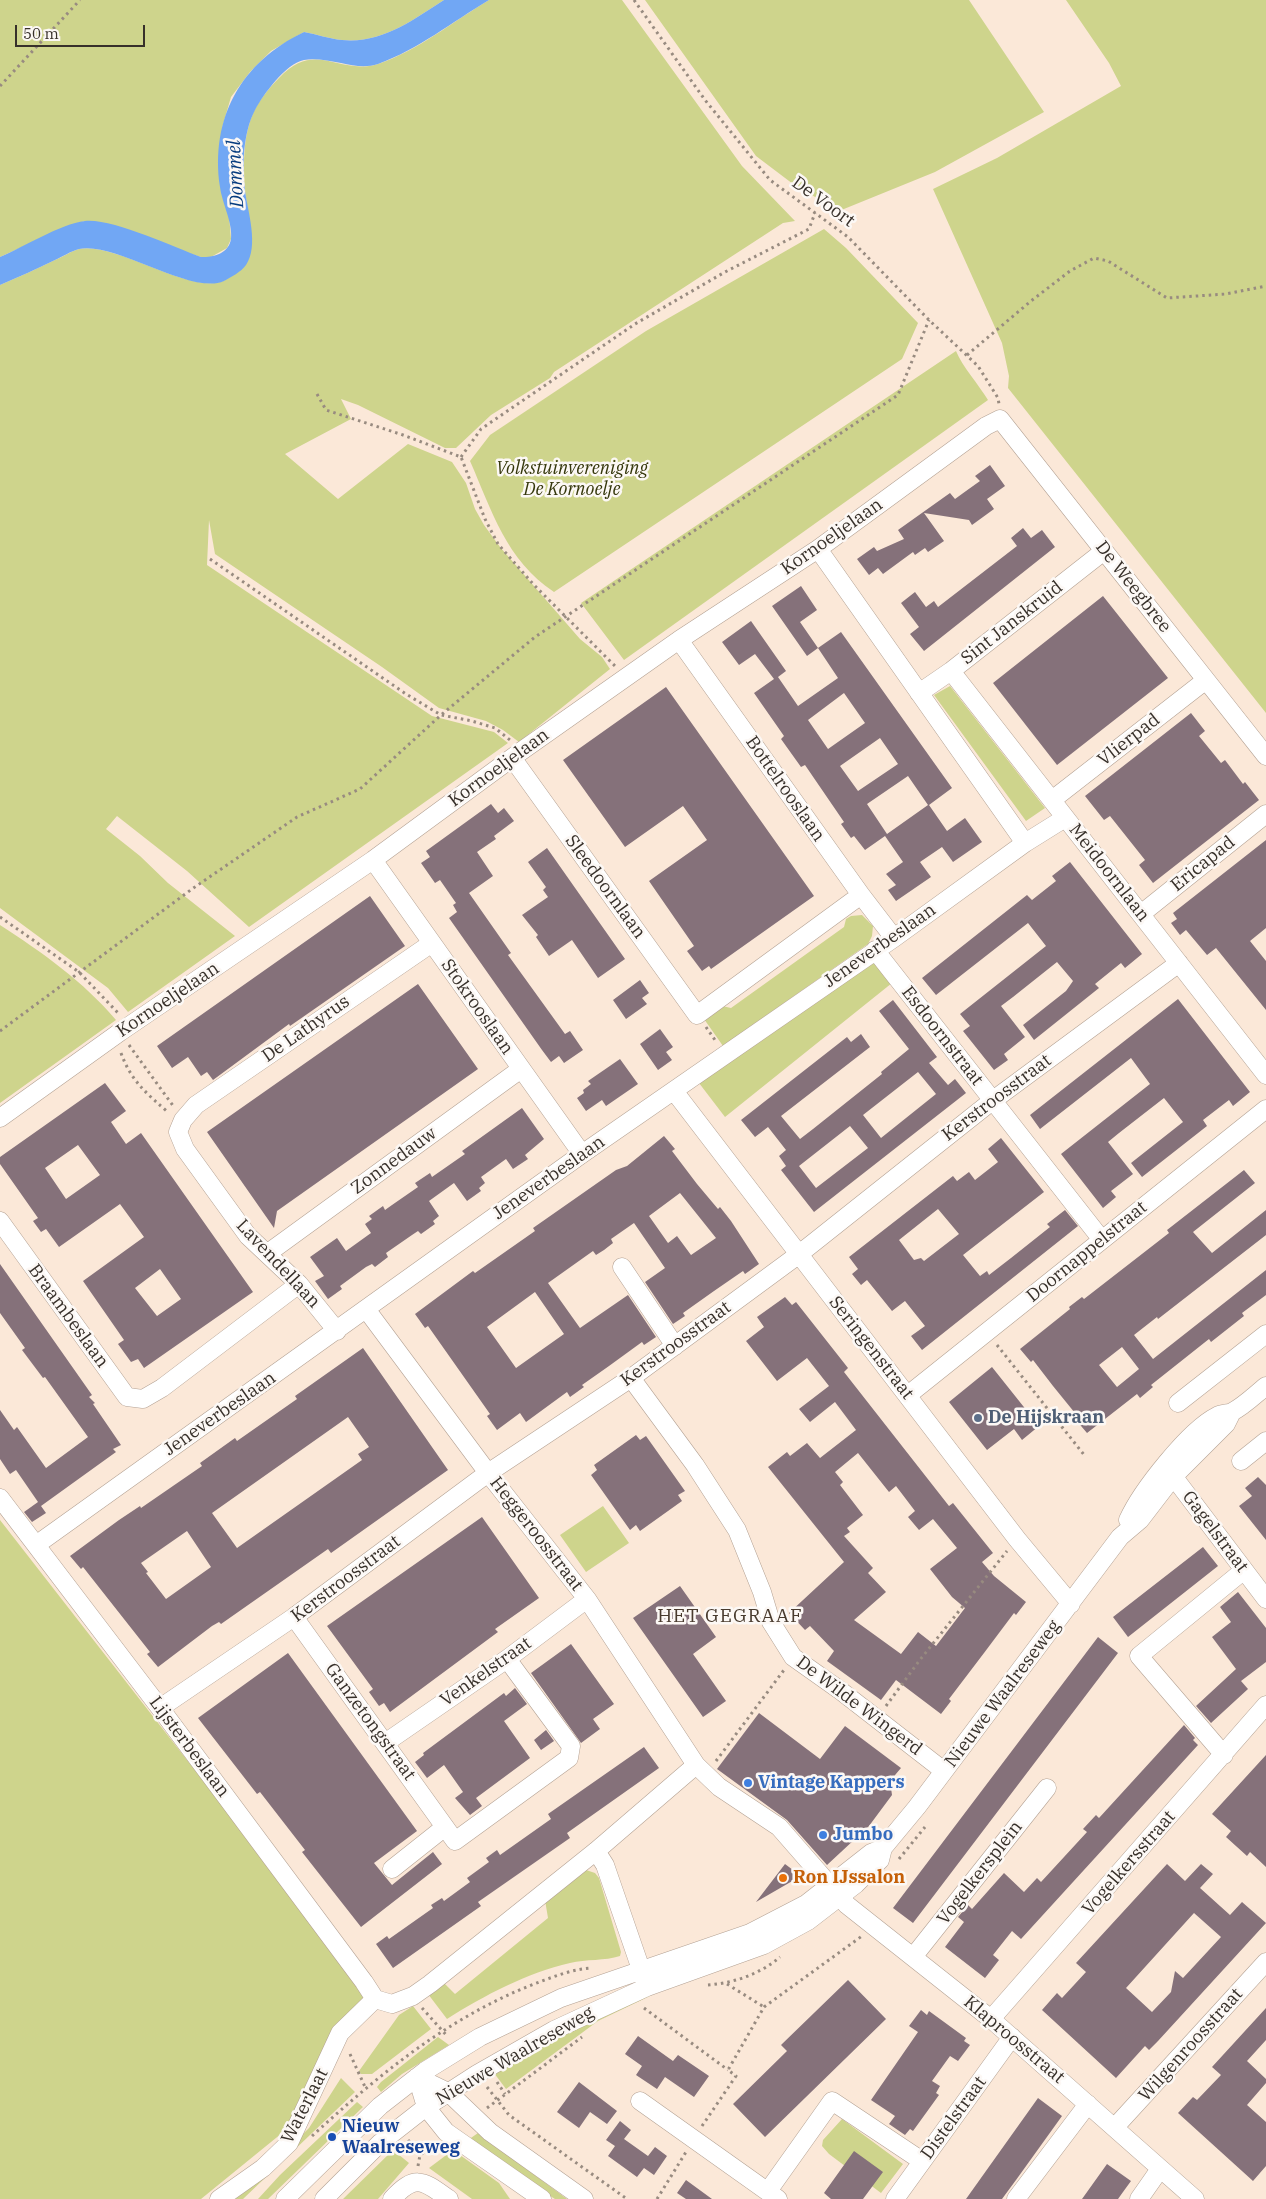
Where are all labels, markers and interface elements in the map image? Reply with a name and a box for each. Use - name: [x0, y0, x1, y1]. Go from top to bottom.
- scale bar: [18, 15, 148, 47]
- text: 50 m: [23, 24, 59, 43]
- water label: Dommel: [223, 140, 249, 208]
- street label: De Voort: [787, 172, 859, 232]
- park label: Volkstuinvereniging De Kornoelje: [496, 458, 648, 500]
- street label: Kornoeljelaan: [777, 494, 887, 580]
- street label: De Weegbree: [1091, 537, 1175, 637]
- street label: Sint Janskruid: [957, 577, 1067, 669]
- street label: Vlierpad: [1094, 709, 1164, 771]
- street label: Kornoeljelaan: [445, 724, 553, 812]
- street label: Bottelrooslaan: [741, 732, 829, 846]
- street label: Meidoornlaan: [1064, 820, 1154, 926]
- street label: Sleedoornlaan: [560, 831, 650, 943]
- street label: Ericapad: [1167, 832, 1239, 896]
- street label: Jeneverbeslaan: [820, 899, 940, 993]
- street label: Stokrooslaan: [436, 955, 518, 1059]
- street label: Kornoeljelaan: [113, 958, 223, 1042]
- street label: Esdoornstraat: [897, 982, 987, 1090]
- street label: De Lathyrus: [258, 991, 354, 1067]
- street label: Kerstroosstraat: [938, 1050, 1056, 1146]
- street label: Zonnedauw: [347, 1123, 441, 1199]
- street label: Jeneverbeslaan: [489, 1131, 609, 1225]
- street label: Doornappelstraat: [1022, 1197, 1152, 1307]
- street label: Lavendellaan: [231, 1215, 325, 1313]
- street label: Braambeslaan: [23, 1260, 113, 1372]
- street label: Seringenstraat: [824, 1292, 918, 1404]
- street label: Kerstroosstraat: [617, 1297, 735, 1391]
- street label: Jeneverbeslaan: [160, 1367, 280, 1461]
- place label: De Hijskraan: [988, 1407, 1104, 1429]
- marker: De Hijskraan: [972, 1412, 984, 1424]
- street label: Heggeroosstraat: [485, 1473, 587, 1595]
- street label: Gagelstraat: [1177, 1487, 1253, 1577]
- street label: Kerstroosstraat: [287, 1531, 405, 1627]
- district label: HET GEGRAAF: [656, 1606, 804, 1628]
- street label: Nieuwe Waalreseweg: [941, 1616, 1065, 1772]
- street label: Venkelstraat: [436, 1633, 536, 1711]
- street label: De Wilde Wingerd: [792, 1652, 926, 1760]
- street label: Ganzetongstraat: [320, 1659, 420, 1785]
- street label: Lijsterbeslaan: [144, 1692, 234, 1802]
- place label: Vintage Kappers: [758, 1772, 905, 1794]
- marker: Vintage Kappers: [742, 1777, 754, 1789]
- street label: Vogelkersstraat: [1078, 1806, 1180, 1920]
- street label: Vogelkersplein: [933, 1817, 1027, 1929]
- place label: Jumbo: [833, 1824, 893, 1846]
- marker: Jumbo: [817, 1829, 829, 1841]
- place label: Ron IJssalon: [793, 1867, 905, 1889]
- marker: Ron IJssalon: [777, 1872, 789, 1884]
- street label: Wilgenroosstraat: [1134, 1984, 1248, 2106]
- street label: Klaproosstraat: [959, 1992, 1069, 2088]
- street label: Nieuwe Waalreseweg: [432, 2002, 598, 2110]
- street label: Waterlaat: [277, 2065, 333, 2147]
- street label: Distelstraat: [917, 2072, 991, 2164]
- place label: Nieuw Waalreseweg: [342, 2116, 460, 2158]
- marker: Nieuw Waalreseweg: [326, 2131, 338, 2143]

